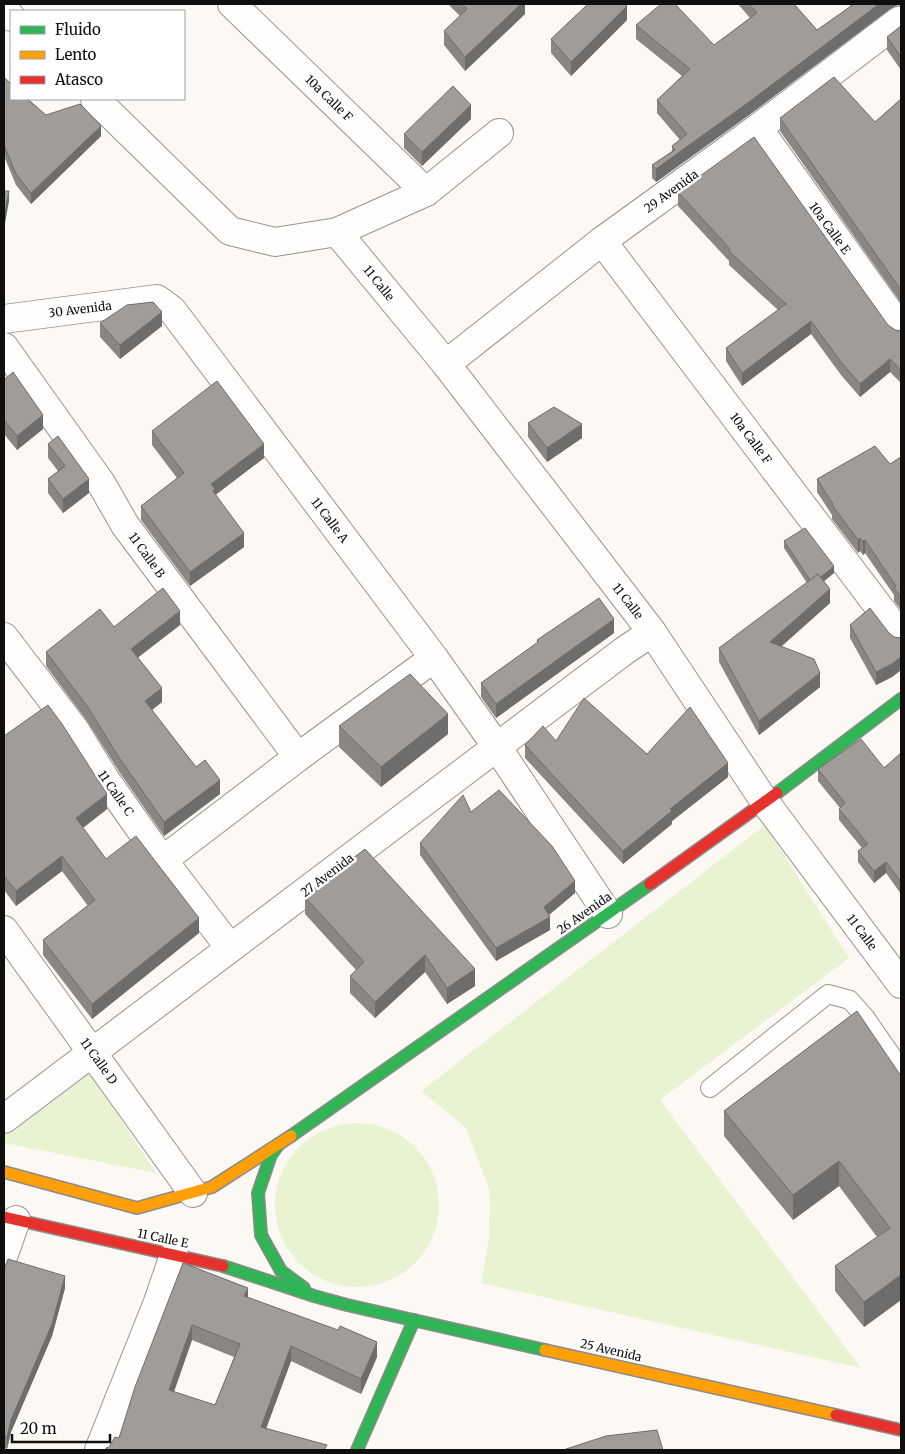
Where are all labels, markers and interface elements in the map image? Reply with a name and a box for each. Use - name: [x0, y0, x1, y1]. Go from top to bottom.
- legend: [10, 10, 185, 100]
- text: Fluido: [55, 20, 101, 39]
- text: Lento: [55, 45, 97, 64]
- text: Atasco: [54, 70, 103, 89]
- street label: 10a Calle F: [302, 72, 356, 125]
- street label: 29 Avenida: [641, 166, 701, 216]
- street label: 10a Calle E: [806, 199, 854, 257]
- street label: 11 Calle: [360, 262, 398, 304]
- street label: 30 Avenida: [48, 298, 113, 320]
- street label: 10a Calle F: [727, 409, 775, 467]
- street label: 11 Calle A: [308, 494, 352, 546]
- street label: 11 Calle B: [126, 529, 168, 581]
- street label: 11 Calle: [609, 580, 647, 622]
- street label: 11 Calle C: [95, 767, 137, 819]
- street label: 27 Avenida: [297, 850, 357, 900]
- street label: 26 Avenida: [554, 888, 615, 937]
- street label: 11 Calle: [844, 911, 880, 953]
- street label: 11 Calle D: [77, 1035, 121, 1087]
- street label: 11 Calle E: [136, 1225, 190, 1251]
- street label: 25 Avenida: [579, 1336, 644, 1364]
- scale bar: [12, 1412, 110, 1444]
- text: 20 m: [20, 1419, 57, 1438]

